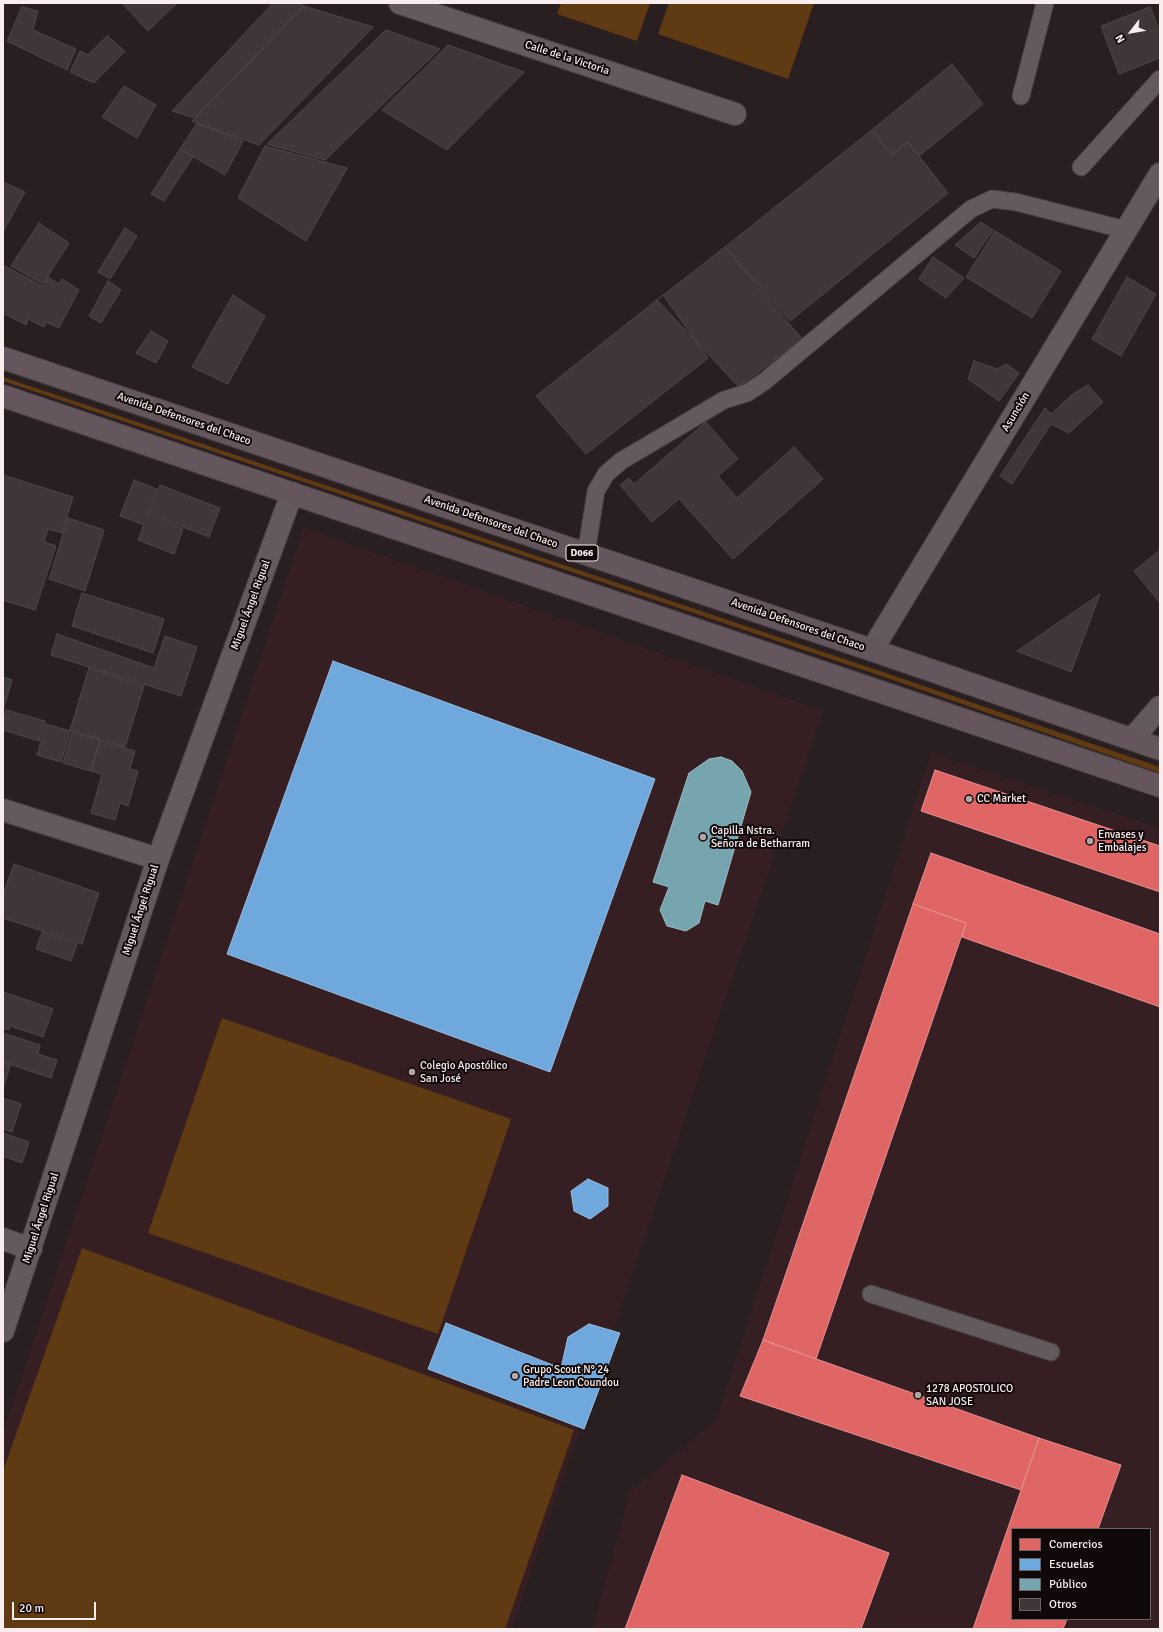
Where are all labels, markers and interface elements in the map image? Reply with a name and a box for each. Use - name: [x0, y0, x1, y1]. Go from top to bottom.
- north arrow: [1111, 12, 1151, 52]
- text: N: [1113, 32, 1128, 45]
- street label: Calle de la Victoria: [523, 38, 611, 78]
- street label: Avenida Defensores del Chaco: [115, 390, 253, 448]
- street label: Asunción: [999, 390, 1033, 434]
- street label: Avenida Defensores del Chaco: [422, 493, 560, 551]
- road number: D066: [566, 545, 598, 561]
- street label: Miguel Ángel Rigual: [229, 558, 273, 652]
- street label: Avenida Defensores del Chaco: [729, 596, 867, 654]
- place label: CC Market: [977, 792, 1026, 806]
- marker: CC Market: [964, 794, 974, 804]
- place label: Capilla Nstra. Señora de Betharram: [711, 824, 810, 850]
- place label: Envases y Embalajes: [1098, 828, 1147, 854]
- marker: Capilla Nstra. Señora de Betharram: [698, 832, 708, 842]
- marker: Envases y Embalajes: [1085, 836, 1095, 846]
- street label: Miguel Ángel Rigual: [120, 863, 162, 957]
- place label: Colegio Apostólico San José: [420, 1059, 507, 1085]
- marker: Colegio Apostólico San José: [407, 1067, 417, 1077]
- street label: Miguel Ángel Rigual: [20, 1171, 62, 1265]
- place label: Grupo Scout N° 24 Padre Leon Coundou: [523, 1363, 619, 1389]
- marker: Grupo Scout N° 24 Padre Leon Coundou: [510, 1371, 520, 1381]
- place label: 1278 APOSTOLICO SAN JOSE: [926, 1382, 1013, 1408]
- marker: 1278 APOSTOLICO SAN JOSE: [913, 1390, 923, 1400]
- legend: [1011, 1528, 1151, 1620]
- text: Comercios: [1049, 1537, 1103, 1552]
- text: Escuelas: [1049, 1557, 1094, 1572]
- text: Público: [1049, 1577, 1087, 1592]
- scale bar: [14, 1594, 98, 1620]
- text: Otros: [1049, 1597, 1077, 1612]
- text: 20 m: [19, 1601, 44, 1616]

